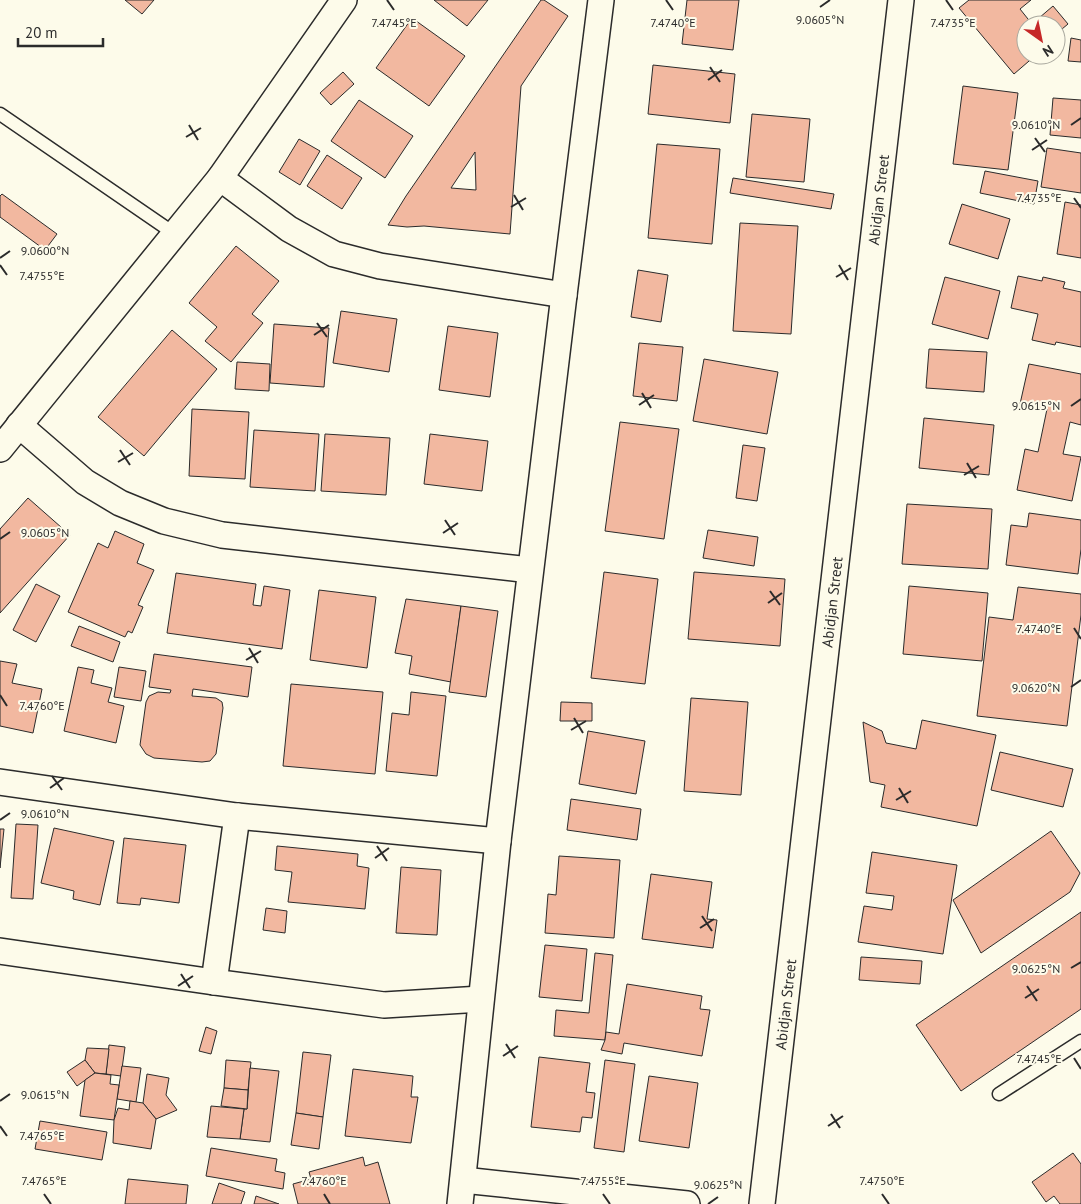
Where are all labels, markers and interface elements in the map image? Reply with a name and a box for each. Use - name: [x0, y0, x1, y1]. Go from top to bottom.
- text: 9.0605°N: [796, 12, 844, 27]
- scale bar: [18, 15, 102, 47]
- text: 7.4745°E: [371, 15, 417, 30]
- text: 7.4740°E: [650, 15, 696, 30]
- text: 7.4735°E: [930, 15, 976, 30]
- north arrow: [1016, 15, 1066, 65]
- text: 20 m: [25, 23, 58, 42]
- text: N: [1039, 41, 1057, 61]
- text: 9.0610°N: [1012, 117, 1060, 132]
- street label: Abidjan Street: [863, 153, 893, 246]
- text: 7.4735°E: [1016, 190, 1062, 205]
- text: 9.0600°N: [21, 243, 69, 258]
- text: 7.4755°E: [19, 268, 65, 283]
- text: 9.0615°N: [1012, 398, 1060, 413]
- text: 9.0605°N: [21, 525, 69, 540]
- street label: Abidjan Street: [817, 556, 846, 648]
- text: 7.4740°E: [1016, 621, 1062, 636]
- text: 9.0620°N: [1012, 680, 1060, 695]
- text: 7.4760°E: [19, 698, 65, 713]
- text: 9.0610°N: [21, 806, 69, 821]
- street label: Abidjan Street: [770, 958, 800, 1051]
- text: 9.0625°N: [1012, 961, 1060, 976]
- text: 7.4745°E: [1016, 1051, 1062, 1066]
- text: 9.0615°N: [21, 1087, 69, 1102]
- text: 7.4765°E: [19, 1128, 65, 1143]
- text: 7.4765°E: [21, 1173, 67, 1188]
- text: 7.4760°E: [301, 1173, 347, 1188]
- text: 7.4755°E: [580, 1173, 626, 1188]
- text: 7.4750°E: [859, 1173, 905, 1188]
- text: 9.0625°N: [694, 1177, 742, 1192]

